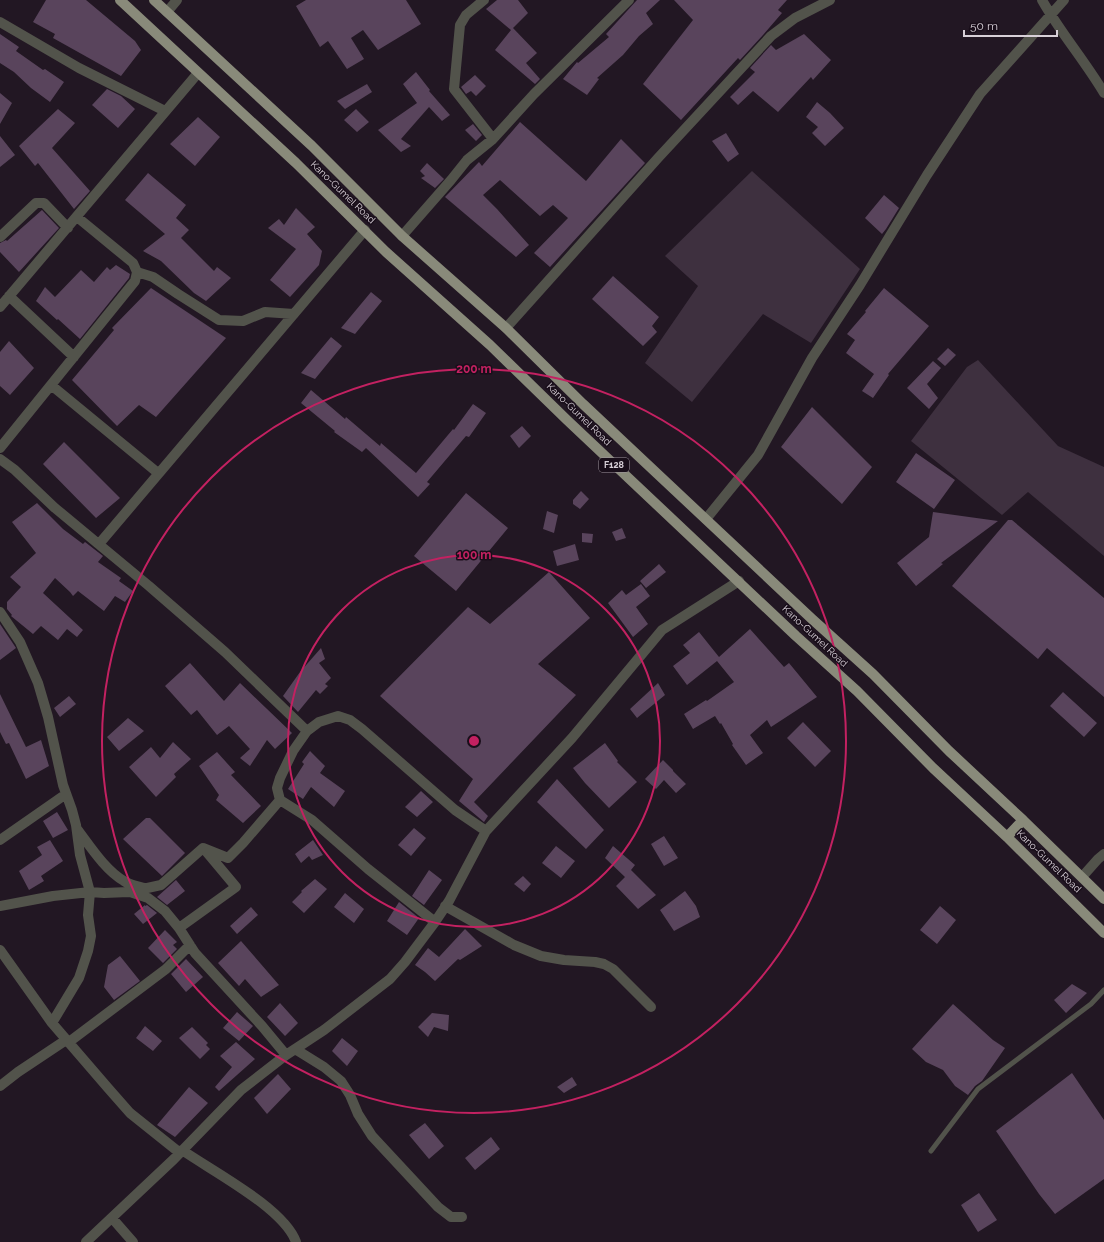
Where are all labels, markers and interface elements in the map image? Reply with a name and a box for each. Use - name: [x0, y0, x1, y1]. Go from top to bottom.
- scale bar: [964, 12, 1057, 38]
- text: 50 m: [970, 19, 998, 33]
- street label: Kano-Gumel Road: [309, 159, 377, 225]
- text: 200 m: [456, 362, 492, 376]
- street label: Kano-Gumel Road: [545, 381, 613, 447]
- road number: F128: [599, 458, 629, 472]
- text: 100 m: [457, 548, 491, 562]
- street label: Kano-Gumel Road: [780, 603, 850, 669]
- centre of rings: [467, 734, 481, 748]
- street label: Kano-Gumel Road: [1015, 828, 1083, 894]

